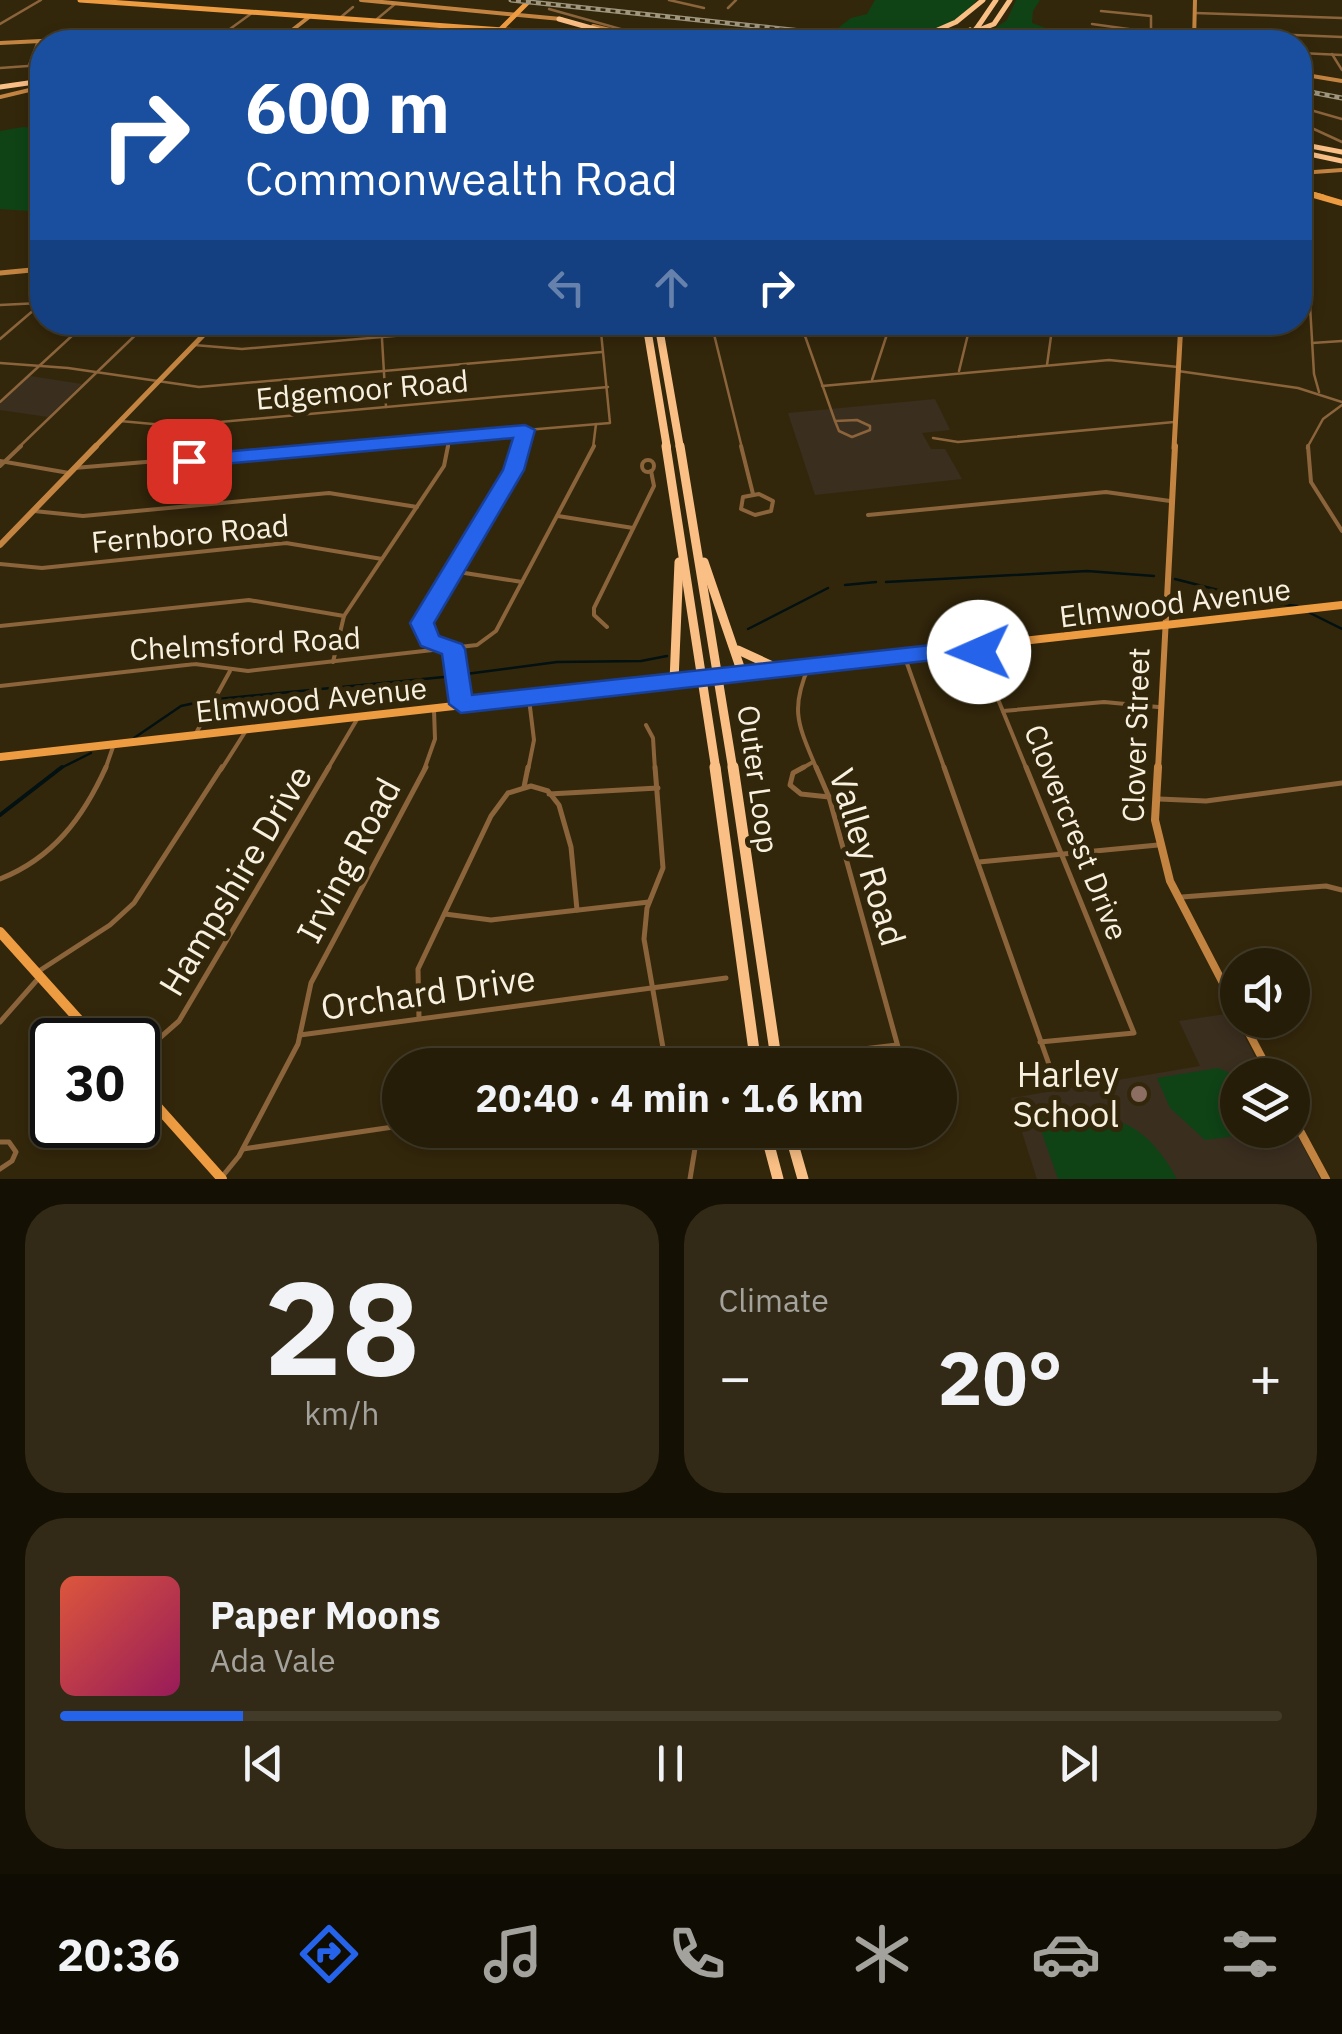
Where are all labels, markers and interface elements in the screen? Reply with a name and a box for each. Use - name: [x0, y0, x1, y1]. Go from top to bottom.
- text: 600 m: [245, 61, 450, 152]
- icon: right: [80, 70, 210, 200]
- text: Commonwealth Road: [245, 149, 678, 207]
- icon: left: [539, 260, 594, 315]
- icon: ahead: [644, 260, 699, 315]
- icon: right: [749, 260, 804, 315]
- street label: Edgemoor Road: [254, 360, 470, 418]
- pin: [147, 419, 232, 504]
- icon: arrive: [162, 434, 217, 489]
- street label: Fernboro Road: [89, 505, 291, 561]
- street label: Elmwood Avenue: [1057, 568, 1293, 636]
- position arrow: [927, 600, 1031, 704]
- street label: Chelmsford Road: [128, 617, 362, 669]
- street label: Clover Street: [1112, 647, 1158, 823]
- street label: Elmwood Avenue: [193, 667, 429, 731]
- street label: Outer Loop: [729, 703, 789, 855]
- street label: Clovercrest Drive: [1016, 718, 1138, 946]
- street label: Hampshire Drive: [148, 756, 322, 1004]
- street label: Valley Road: [819, 763, 917, 951]
- street label: Irving Road: [285, 770, 411, 950]
- map controls: [1220, 948, 1310, 1148]
- button: sound: [1220, 948, 1310, 1038]
- street label: Orchard Drive: [318, 954, 538, 1030]
- speed limit sign: 30: [30, 1018, 160, 1148]
- place label: Harley School: [1012, 1051, 1119, 1137]
- button: layers: [1220, 1058, 1310, 1148]
- text: 20:40 · 4 min · 1.6 km: [475, 1073, 864, 1122]
- marker: Harley School: [1128, 1083, 1150, 1105]
- text: 28: [264, 1242, 420, 1411]
- text: Climate: [719, 1279, 829, 1321]
- text: 20°: [938, 1328, 1063, 1426]
- text: −: [719, 1341, 752, 1412]
- text: +: [1249, 1341, 1282, 1412]
- text: km/h: [304, 1392, 379, 1434]
- text: Paper Moons: [210, 1590, 441, 1639]
- text: Ada Vale: [210, 1639, 336, 1681]
- icon: previous: [236, 1736, 291, 1791]
- icon: pause: [643, 1736, 698, 1791]
- icon: next: [1051, 1736, 1106, 1791]
- icon: directions: [294, 1919, 364, 1989]
- icon: music: [478, 1919, 548, 1989]
- icon: phone: [662, 1919, 732, 1989]
- icon: climate: [847, 1919, 917, 1989]
- icon: car: [1031, 1919, 1101, 1989]
- icon: filters: [1215, 1919, 1285, 1989]
- text: 20:36: [57, 1925, 180, 1983]

